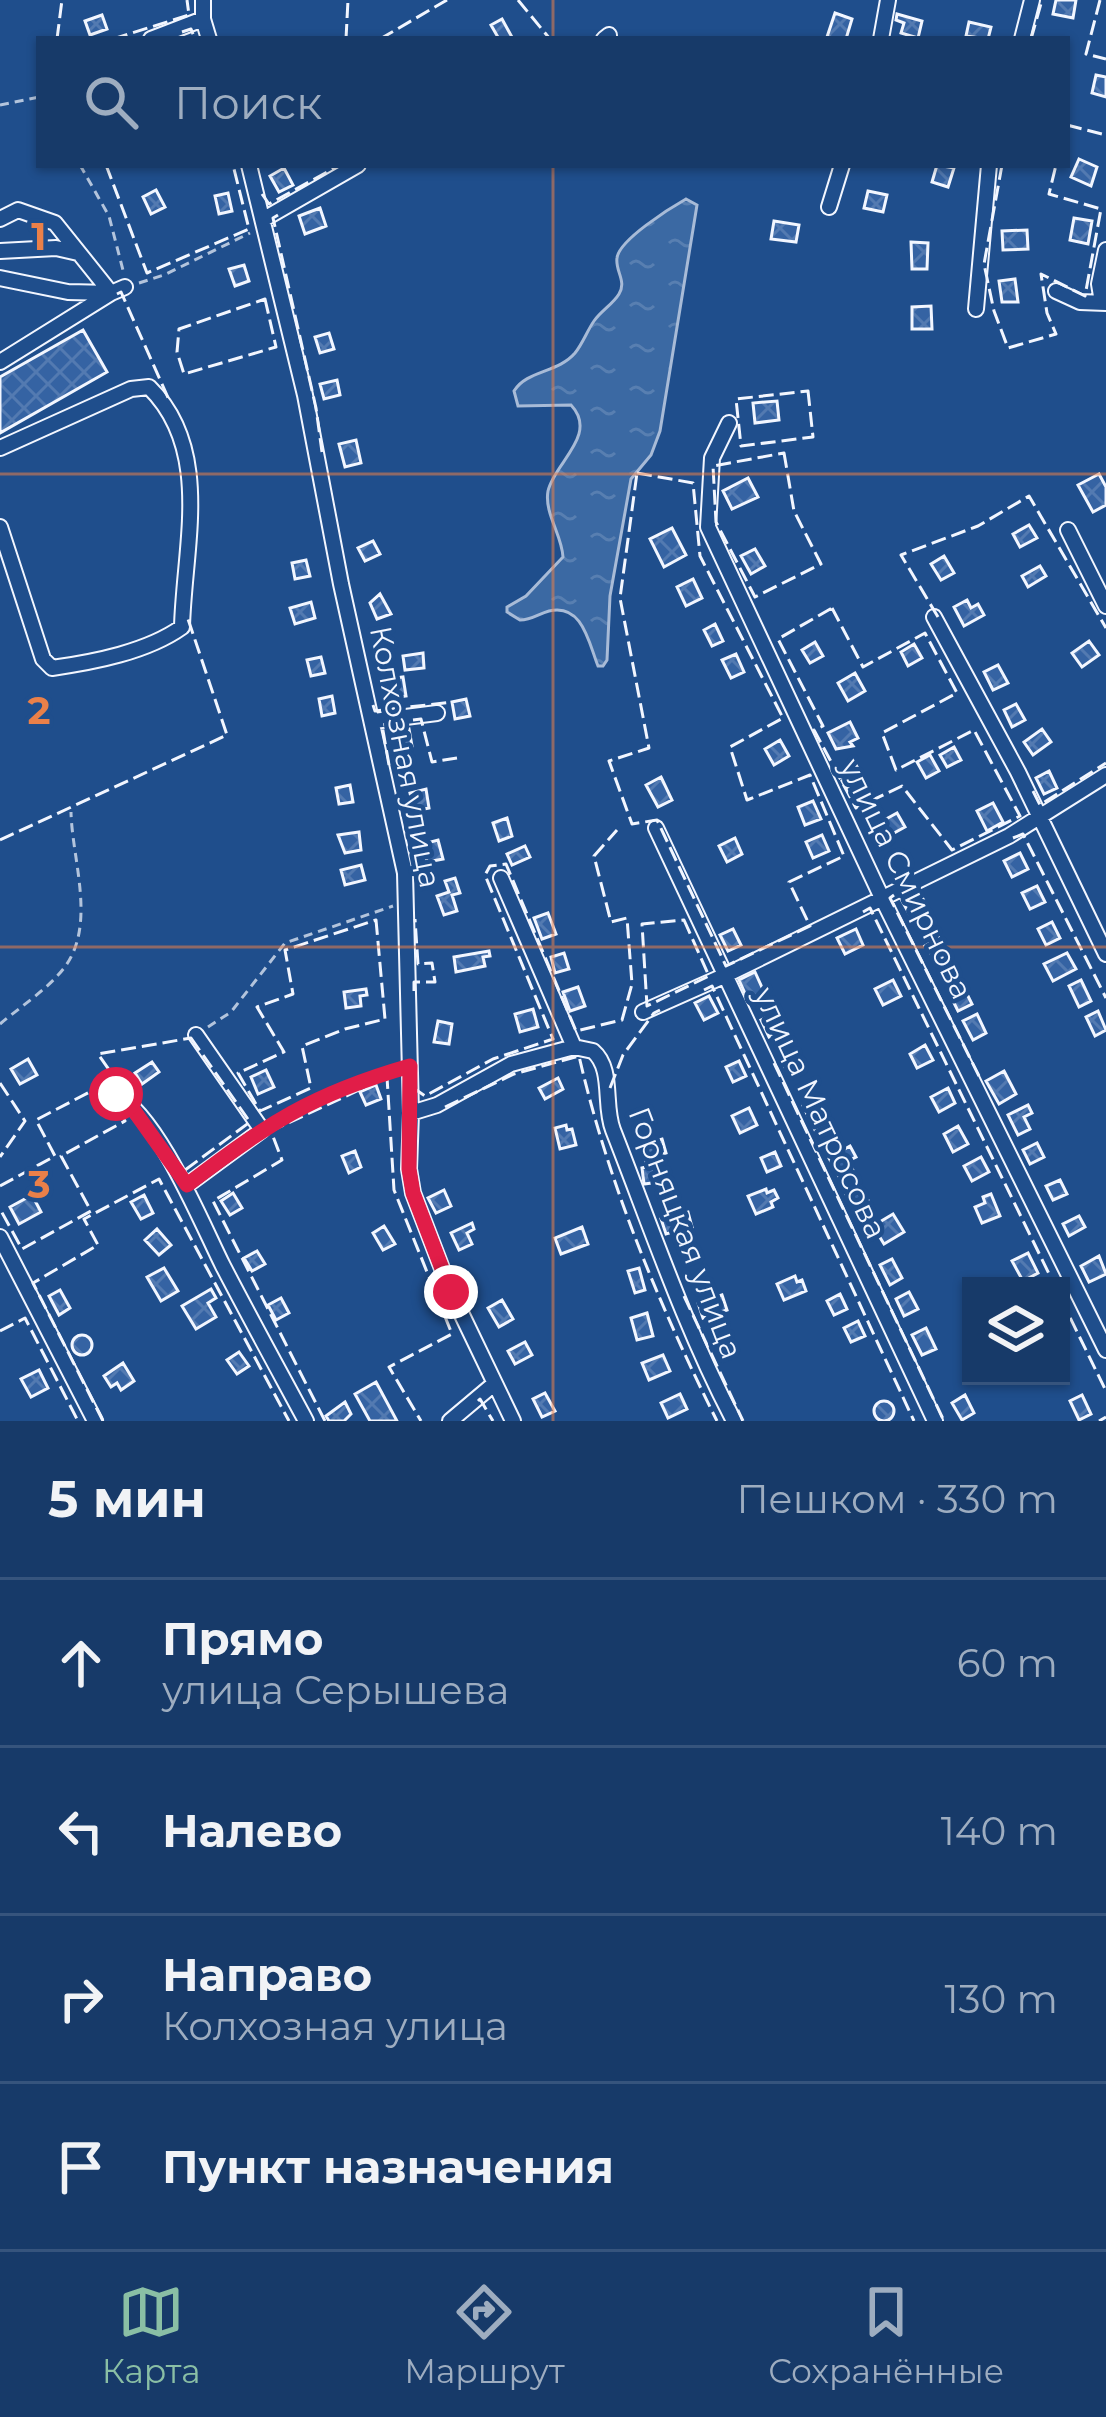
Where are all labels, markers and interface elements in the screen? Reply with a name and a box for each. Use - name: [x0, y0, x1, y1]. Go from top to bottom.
- search box: [36, 36, 1070, 168]
- icon: search: [78, 69, 144, 135]
- text: Поиск: [174, 75, 322, 130]
- text: 1: [31, 212, 47, 260]
- street label: Колхозная улица: [362, 623, 449, 891]
- text: 2: [27, 686, 51, 734]
- street label: улица Смирнова: [832, 752, 981, 1005]
- street label: улица Матросова: [746, 980, 895, 1244]
- route start: [89, 1067, 143, 1121]
- street label: Горняцкая улица: [620, 1102, 750, 1364]
- text: 3: [26, 1160, 51, 1208]
- route end: [424, 1265, 478, 1319]
- map controls: [962, 1277, 1070, 1385]
- button: layers: [962, 1277, 1070, 1385]
- text: 5 мин: [48, 1468, 206, 1530]
- text: Пешком · 330 m: [736, 1475, 1058, 1523]
- text: Прямо: [162, 1611, 323, 1666]
- icon: ahead: [48, 1630, 114, 1696]
- text: 60 m: [957, 1639, 1058, 1687]
- text: улица Серышева: [162, 1666, 509, 1714]
- icon: left: [48, 1798, 114, 1864]
- text: Налево: [162, 1803, 342, 1858]
- text: 140 m: [941, 1807, 1058, 1855]
- text: Направо: [162, 1947, 372, 2002]
- icon: right: [48, 1966, 114, 2032]
- text: 130 m: [945, 1975, 1058, 2023]
- text: Колхозная улица: [162, 2002, 508, 2050]
- icon: arrive: [48, 2134, 114, 2200]
- text: Пункт назначения: [162, 2139, 614, 2194]
- tab: Карта: [102, 2279, 201, 2391]
- tab: Маршрут: [404, 2279, 565, 2391]
- tab: Сохранённые: [768, 2279, 1004, 2391]

